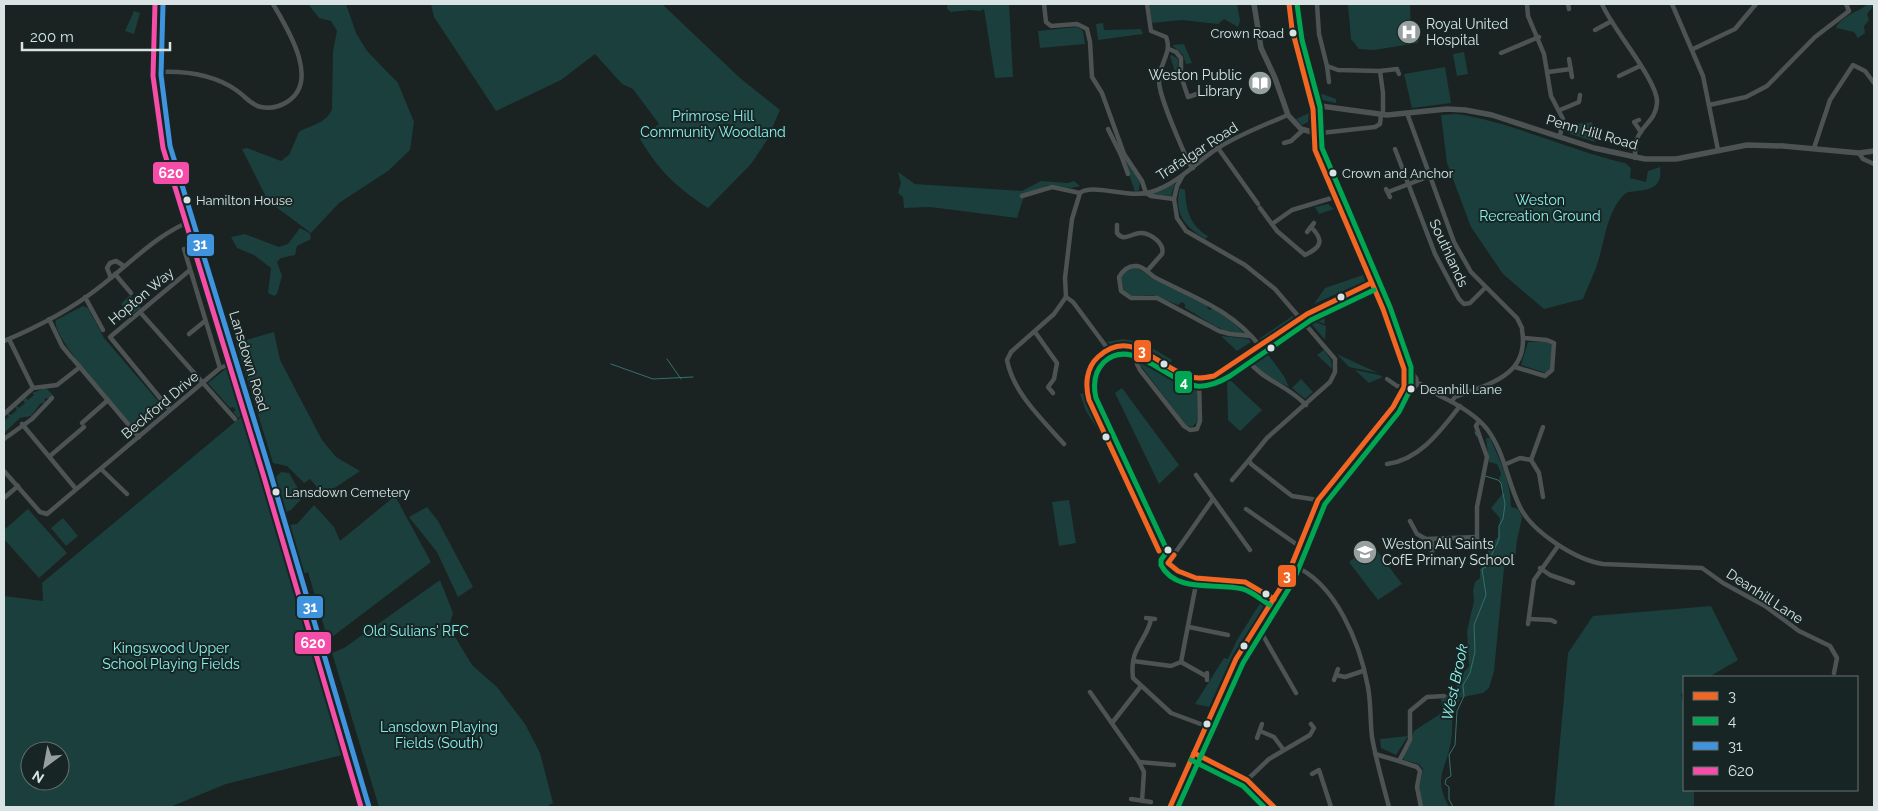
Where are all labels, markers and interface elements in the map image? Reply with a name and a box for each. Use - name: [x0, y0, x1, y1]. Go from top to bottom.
- place label: Royal United Hospital: [1426, 16, 1508, 48]
- hospital icon: Royal United Hospital: [1396, 19, 1422, 45]
- scale bar: [22, 20, 170, 52]
- place label: Crown Road: [1211, 26, 1284, 41]
- text: 200 m: [30, 28, 74, 46]
- marker: Crown Road: [1288, 28, 1298, 38]
- place label: Weston Public Library: [1148, 67, 1242, 99]
- library icon: Weston Public Library: [1247, 70, 1273, 96]
- park label: Primrose Hill Community Woodland: [640, 108, 786, 140]
- street label: Penn Hill Road: [1544, 111, 1640, 153]
- street label: Trafalgar Road: [1153, 119, 1241, 183]
- line badge: 620: [152, 161, 190, 185]
- text: 620: [159, 165, 184, 181]
- place label: Crown and Anchor: [1342, 166, 1454, 181]
- marker: Crown and Anchor: [1328, 168, 1338, 178]
- park label: Weston Recreation Ground: [1479, 192, 1601, 224]
- place label: Hamilton House: [196, 193, 293, 208]
- marker: Hamilton House: [182, 195, 192, 205]
- street label: Southlands: [1426, 217, 1472, 290]
- line badge: 31: [186, 233, 215, 257]
- text: 31: [193, 236, 207, 252]
- street label: Hopton Way: [105, 264, 177, 328]
- unlabelled marker: [1336, 292, 1346, 302]
- street label: Lansdown Road: [226, 309, 272, 413]
- line badge: 3: [1133, 339, 1152, 363]
- text: 3: [1138, 343, 1146, 359]
- unlabelled marker: [1266, 343, 1276, 353]
- unlabelled marker: [1159, 359, 1169, 369]
- street label: Beckford Drive: [118, 368, 202, 442]
- line badge: 4: [1174, 370, 1193, 394]
- text: 4: [1180, 374, 1188, 390]
- place label: Deanhill Lane: [1420, 382, 1502, 397]
- marker: Deanhill Lane: [1406, 384, 1416, 394]
- unlabelled marker: [1101, 432, 1111, 442]
- place label: Lansdown Cemetery: [285, 485, 410, 500]
- marker: Lansdown Cemetery: [271, 487, 281, 497]
- place label: Weston All Saints CofE Primary School: [1382, 536, 1514, 568]
- school or university icon: Weston All Saints CofE Primary School: [1352, 539, 1378, 565]
- unlabelled marker: [1163, 545, 1173, 555]
- line badge: 3: [1277, 564, 1297, 588]
- street label: Deanhill Lane: [1724, 565, 1806, 627]
- text: 3: [1283, 568, 1291, 584]
- unlabelled marker: [1261, 589, 1271, 599]
- line badge: 31: [296, 595, 324, 619]
- text: 31: [303, 599, 317, 615]
- park label: Old Sulians' RFC: [363, 623, 469, 639]
- line badge: 620: [294, 631, 332, 655]
- text: 620: [301, 635, 326, 651]
- park label: Kingswood Upper School Playing Fields: [102, 640, 240, 672]
- unlabelled marker: [1239, 641, 1249, 651]
- water label: West Brook: [1438, 642, 1472, 722]
- legend: [1683, 676, 1858, 791]
- text: 3: [1728, 687, 1736, 705]
- text: 4: [1728, 712, 1736, 730]
- park label: Lansdown Playing Fields (South): [380, 719, 498, 751]
- unlabelled marker: [1202, 719, 1212, 729]
- text: 31: [1728, 737, 1743, 755]
- north arrow: [20, 741, 70, 791]
- text: 620: [1728, 762, 1754, 780]
- text: N: [29, 767, 47, 787]

